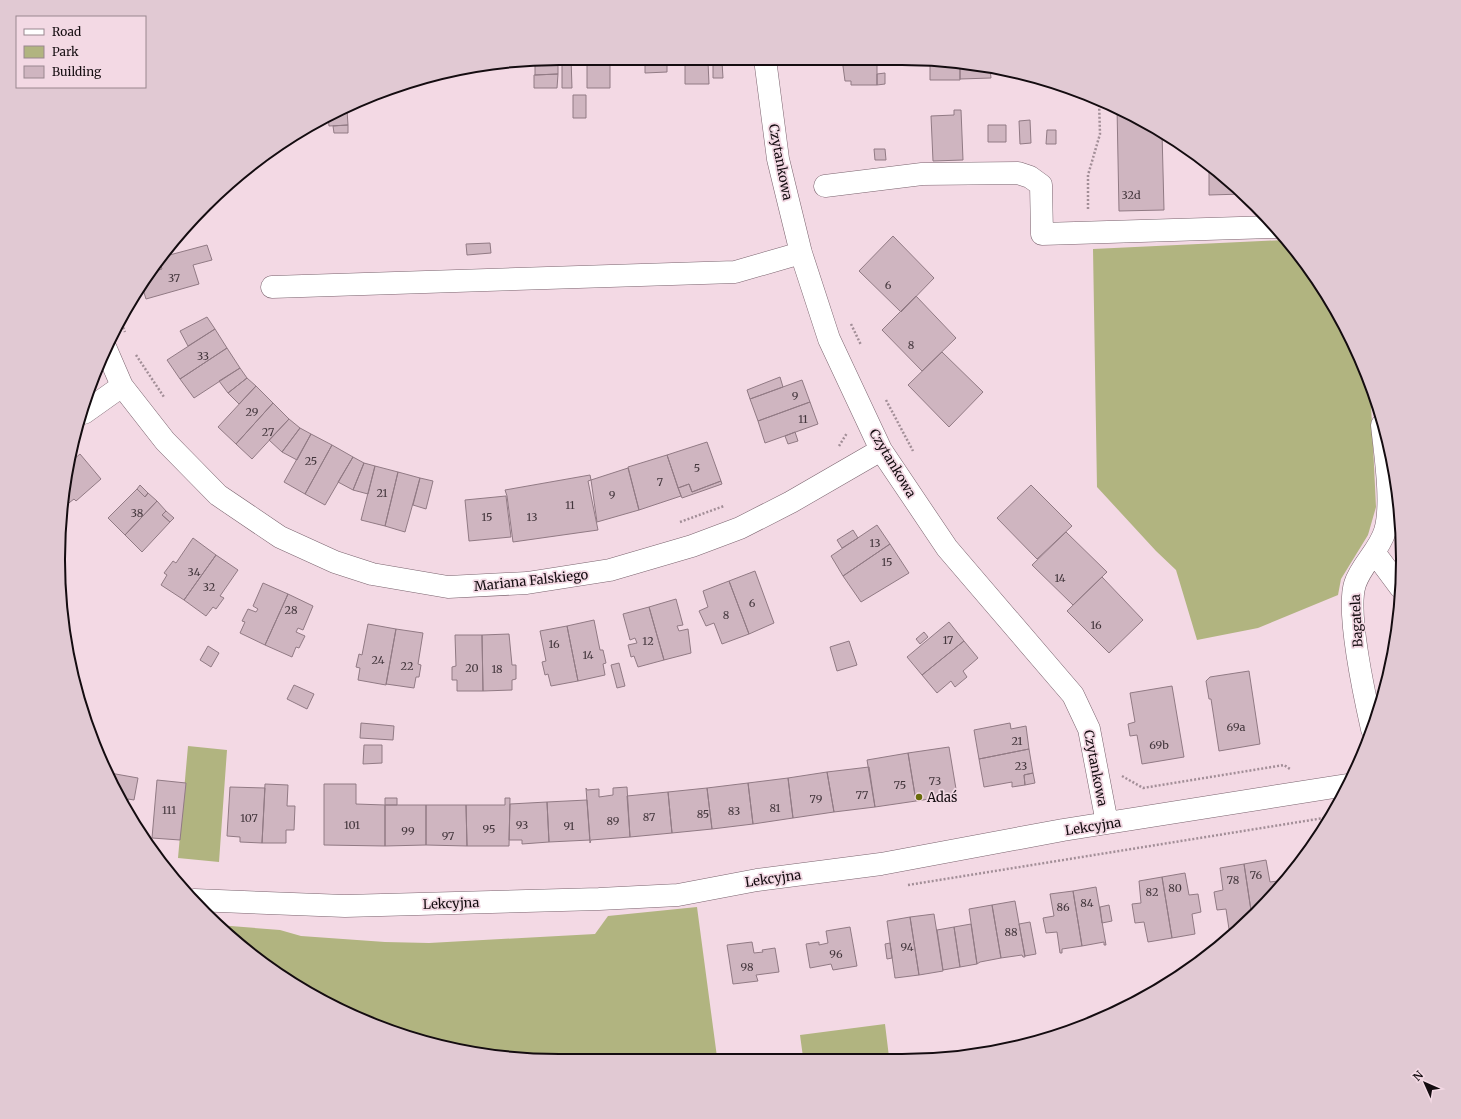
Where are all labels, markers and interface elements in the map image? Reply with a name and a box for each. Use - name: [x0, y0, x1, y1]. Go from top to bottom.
- legend: [16, 16, 146, 88]
- text: Road: [52, 24, 81, 39]
- text: Park: [52, 44, 79, 59]
- text: Building: [52, 64, 102, 79]
- street label: Czytankowa: [765, 123, 796, 202]
- house number: 32d: [1121, 188, 1141, 202]
- house number: 37: [168, 271, 180, 285]
- house number: 6: [885, 278, 892, 292]
- house number: 8: [908, 338, 915, 352]
- house number: 33: [197, 349, 209, 363]
- house number: 9: [792, 389, 799, 403]
- house number: 29: [246, 405, 259, 419]
- house number: 11: [798, 412, 808, 426]
- house number: 27: [262, 425, 274, 439]
- street label: Czytankowa: [865, 426, 920, 501]
- house number: 25: [305, 454, 317, 468]
- house number: 5: [694, 461, 700, 475]
- house number: 7: [657, 475, 663, 489]
- house number: 21: [376, 486, 388, 500]
- house number: 9: [609, 488, 616, 502]
- house number: 11: [565, 498, 575, 512]
- house number: 38: [131, 506, 144, 520]
- house number: 15: [481, 510, 493, 524]
- house number: 13: [527, 510, 537, 524]
- house number: 13: [870, 536, 880, 550]
- house number: 15: [881, 555, 893, 569]
- house number: 34: [188, 565, 201, 579]
- street label: Mariana Falskiego: [473, 566, 589, 595]
- house number: 14: [1054, 571, 1066, 585]
- house number: 32: [203, 580, 215, 594]
- street label: Bagatela: [1347, 594, 1366, 648]
- house number: 6: [749, 596, 756, 610]
- house number: 28: [285, 603, 298, 617]
- house number: 8: [723, 608, 730, 622]
- house number: 16: [1090, 618, 1102, 632]
- house number: 17: [943, 633, 953, 647]
- house number: 12: [642, 634, 654, 648]
- house number: 16: [548, 637, 560, 651]
- house number: 14: [582, 648, 594, 662]
- house number: 24: [372, 653, 385, 667]
- house number: 22: [401, 659, 413, 673]
- house number: 20: [465, 661, 479, 675]
- house number: 18: [491, 662, 503, 676]
- house number: 69a: [1227, 720, 1246, 734]
- street label: Czytankowa: [1080, 729, 1111, 808]
- house number: 21: [1011, 734, 1023, 748]
- house number: 69b: [1149, 738, 1169, 752]
- house number: 23: [1015, 759, 1027, 773]
- house number: 73: [929, 774, 941, 788]
- house number: 75: [894, 778, 906, 792]
- house number: 77: [856, 788, 868, 802]
- place label: Adaś: [926, 789, 957, 806]
- house number: 79: [810, 792, 823, 806]
- marker: Adaś: [914, 792, 924, 802]
- house number: 81: [769, 801, 781, 815]
- house number: 111: [162, 803, 176, 817]
- house number: 83: [728, 804, 740, 818]
- house number: 85: [697, 807, 709, 821]
- house number: 87: [643, 810, 655, 824]
- house number: 107: [240, 811, 258, 825]
- house number: 89: [606, 814, 620, 828]
- street label: Lekcyjna: [1064, 814, 1122, 839]
- house number: 101: [344, 818, 360, 832]
- house number: 93: [516, 818, 528, 832]
- house number: 91: [563, 819, 575, 833]
- house number: 95: [483, 822, 495, 836]
- house number: 99: [401, 824, 415, 838]
- house number: 97: [442, 829, 454, 843]
- street label: Lekcyjna: [744, 866, 802, 891]
- house number: 76: [1250, 868, 1262, 882]
- house number: 78: [1227, 873, 1240, 887]
- house number: 80: [1168, 881, 1182, 895]
- house number: 82: [1146, 885, 1158, 899]
- street label: Lekcyjna: [422, 894, 480, 913]
- house number: 84: [1080, 896, 1094, 910]
- house number: 86: [1056, 900, 1070, 914]
- house number: 88: [1004, 925, 1018, 939]
- house number: 94: [900, 940, 914, 954]
- house number: 96: [829, 947, 843, 961]
- house number: 98: [740, 960, 754, 974]
- north arrow: [1405, 1063, 1445, 1103]
- text: N: [1410, 1068, 1426, 1084]

